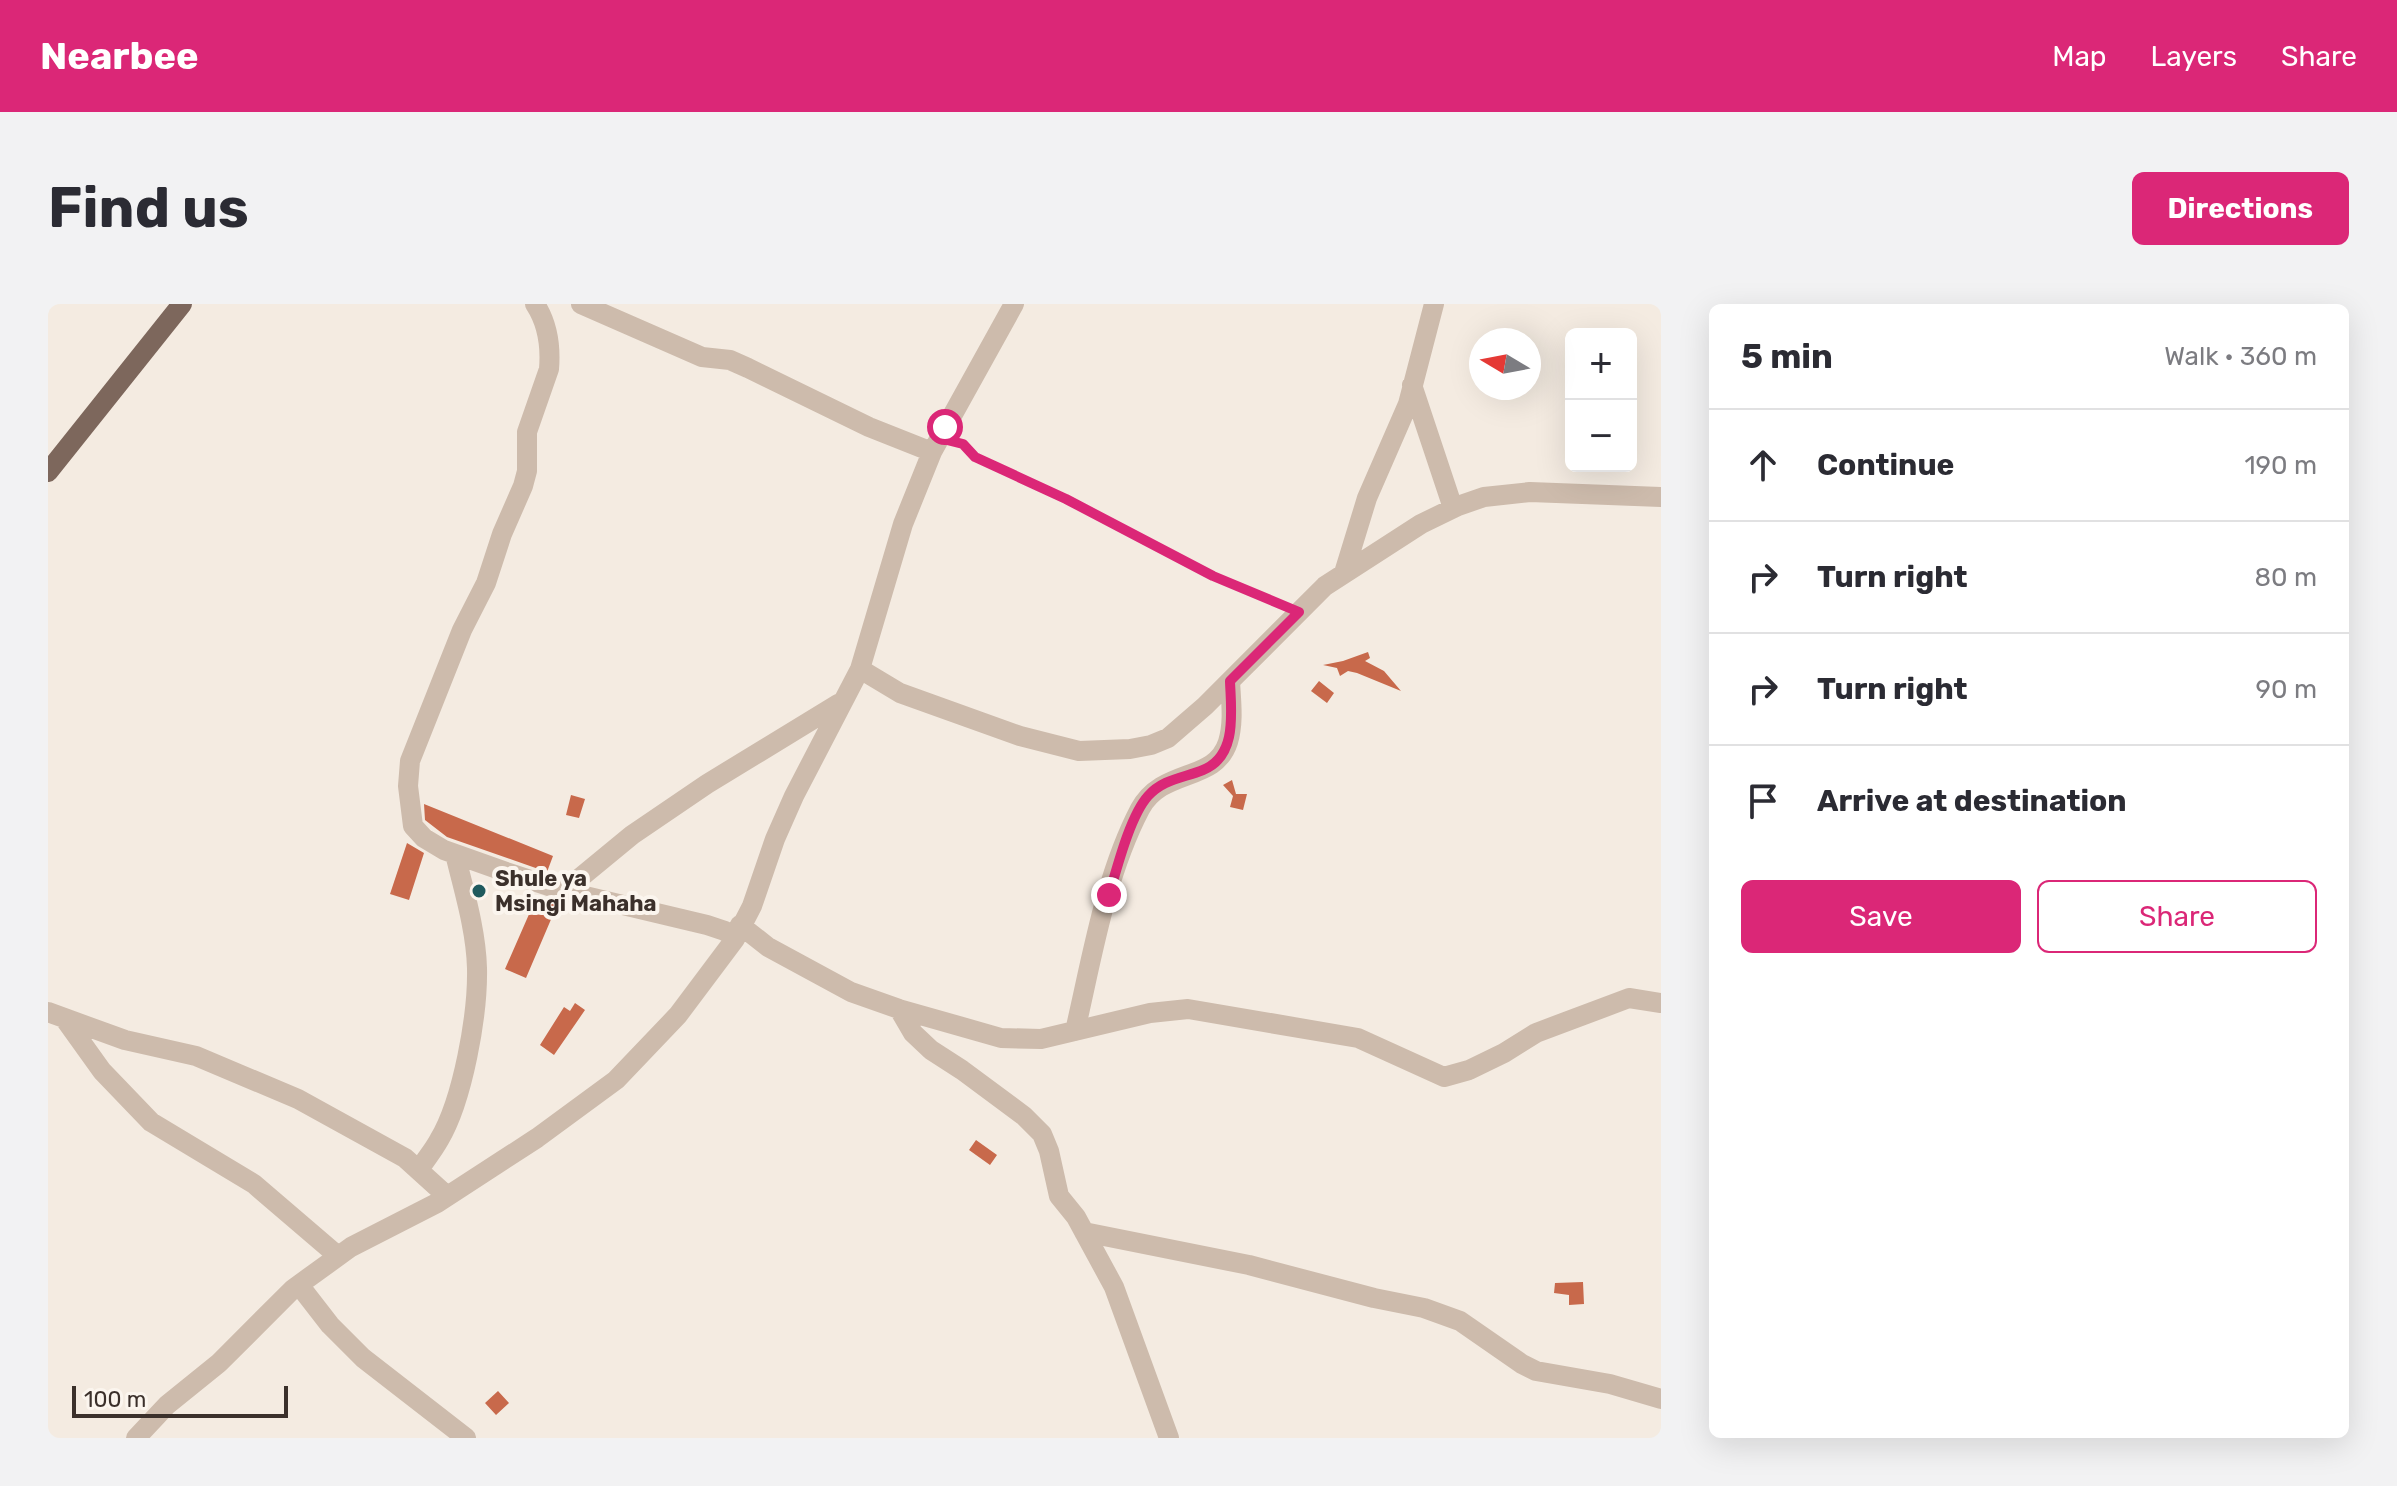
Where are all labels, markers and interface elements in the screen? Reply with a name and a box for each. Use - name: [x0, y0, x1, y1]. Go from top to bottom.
- text: Nearbee: [40, 33, 199, 79]
- text: Map: [2052, 40, 2107, 73]
- text: Layers: [2151, 40, 2237, 73]
- text: Share: [2281, 40, 2357, 73]
- button: Directions: [2132, 172, 2349, 245]
- text: Find us: [48, 175, 249, 241]
- north arrow: [1469, 328, 1541, 400]
- map controls: [1565, 328, 1637, 472]
- button: +: [1565, 328, 1637, 400]
- text: 5 min: [1741, 336, 1833, 377]
- text: Walk · 360 m: [2164, 341, 2317, 372]
- button: −: [1565, 400, 1637, 472]
- route start: [927, 409, 963, 445]
- icon: ahead: [1741, 443, 1785, 487]
- text: Continue: [1817, 447, 1954, 483]
- text: 190 m: [2244, 450, 2317, 481]
- icon: right: [1741, 555, 1785, 599]
- text: Turn right: [1817, 559, 1968, 595]
- text: 80 m: [2254, 562, 2317, 593]
- icon: right: [1741, 667, 1785, 711]
- text: Turn right: [1817, 671, 1968, 707]
- text: 90 m: [2256, 674, 2317, 705]
- icon: arrive: [1741, 779, 1785, 823]
- text: Arrive at destination: [1817, 783, 2127, 819]
- place label: Shule ya Msingi Mahaha: [495, 865, 657, 917]
- route end: [1091, 877, 1127, 913]
- button: Save: [1741, 880, 2021, 953]
- button: Share: [2037, 880, 2317, 953]
- marker: Shule ya Msingi Mahaha: [470, 882, 488, 900]
- scale bar: [72, 1382, 288, 1418]
- text: 100 m: [84, 1386, 146, 1413]

